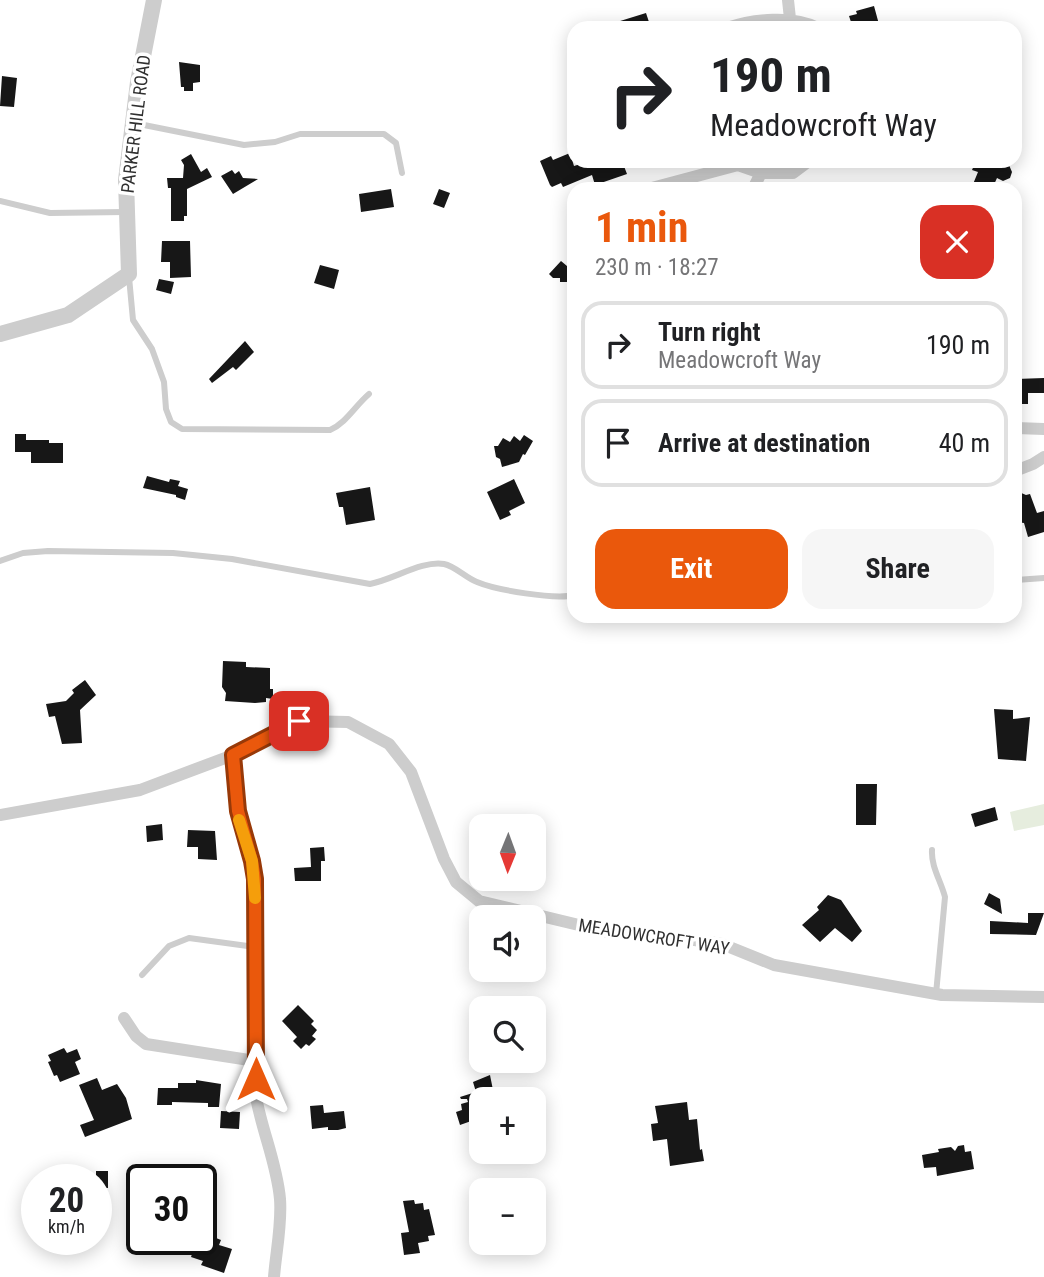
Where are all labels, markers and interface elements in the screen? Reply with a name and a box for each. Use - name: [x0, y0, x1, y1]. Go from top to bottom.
- text: 190 m: [710, 47, 832, 104]
- icon: right: [595, 49, 686, 140]
- street label: PARKER HILL ROAD: [117, 54, 154, 194]
- text: Meadowcroft Way: [710, 106, 937, 144]
- text: 1 min: [595, 203, 688, 252]
- button: close: [920, 205, 994, 279]
- text: 230 m · 18:27: [595, 254, 719, 281]
- text: Turn right: [658, 317, 760, 347]
- icon: right: [599, 326, 637, 364]
- text: 190 m: [926, 330, 990, 360]
- text: Meadowcroft Way: [658, 347, 821, 374]
- icon: arrive: [599, 424, 637, 462]
- text: Arrive at destination: [658, 428, 870, 458]
- text: 40 m: [939, 428, 990, 458]
- button: Exit: [595, 529, 788, 609]
- button: Share: [802, 529, 994, 609]
- pin: [269, 691, 329, 751]
- icon: arrive: [280, 702, 318, 740]
- north arrow: [469, 814, 546, 891]
- map controls: [469, 814, 546, 1255]
- button: sound: [469, 905, 546, 982]
- street label: MEADOWCROFT WAY: [577, 914, 732, 959]
- button: search: [469, 996, 546, 1073]
- position arrow: [219, 1042, 293, 1116]
- button: +: [469, 1087, 546, 1164]
- speed limit sign: 30: [126, 1164, 217, 1255]
- button: −: [469, 1178, 546, 1255]
- text: 20: [49, 1180, 84, 1221]
- text: km/h: [48, 1216, 85, 1237]

